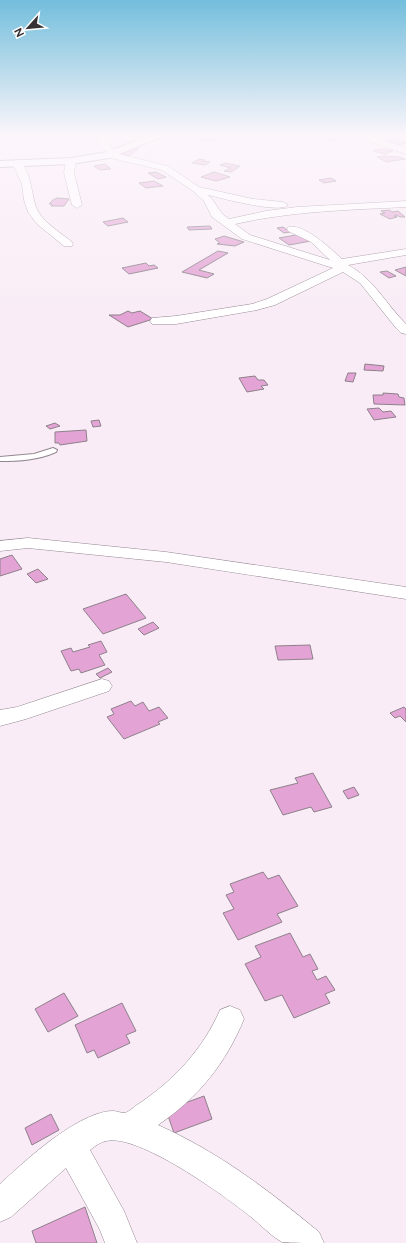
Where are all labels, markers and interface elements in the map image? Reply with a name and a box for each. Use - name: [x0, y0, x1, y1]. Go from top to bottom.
- north arrow: [8, 8, 48, 48]
- text: N: [12, 26, 27, 39]

